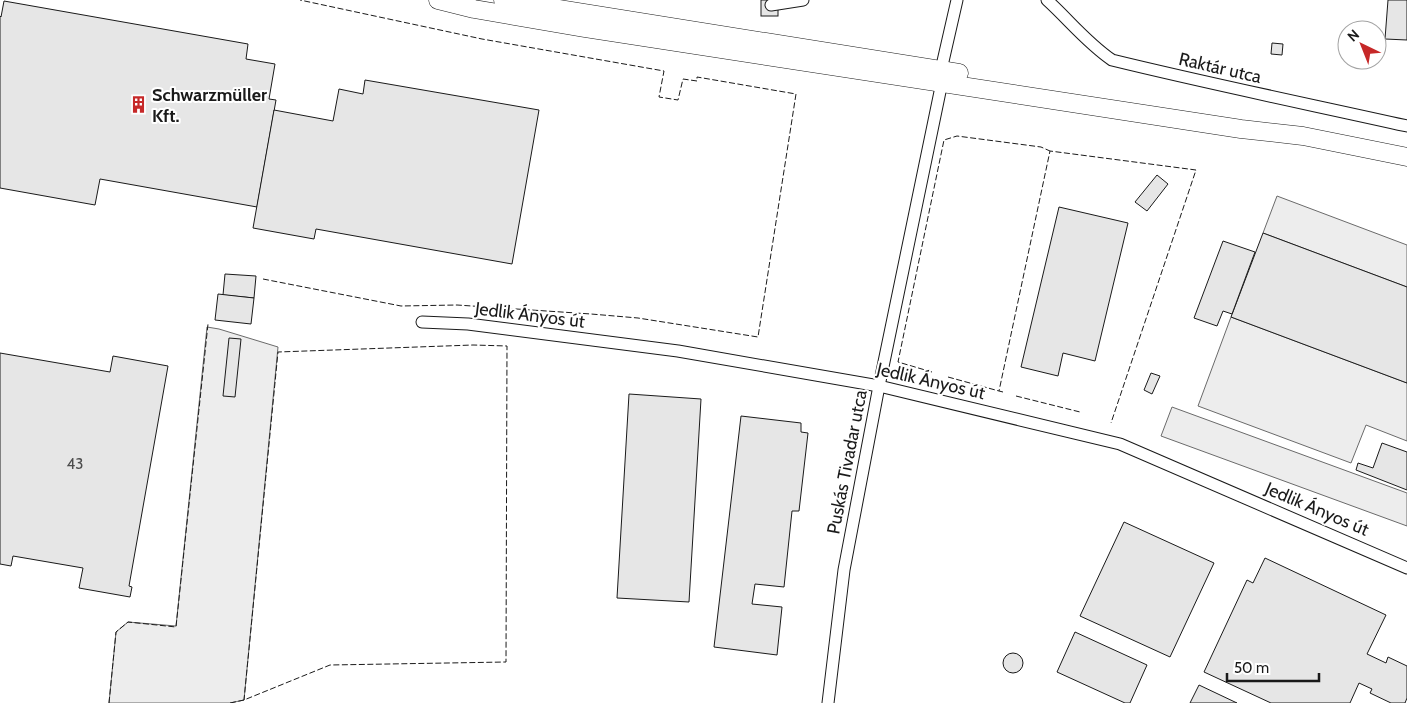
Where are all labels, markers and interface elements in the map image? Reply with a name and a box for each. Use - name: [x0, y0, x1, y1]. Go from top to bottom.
- north arrow: [1337, 20, 1387, 70]
- text: N: [1343, 26, 1363, 45]
- street label: Raktár utca: [1177, 48, 1264, 88]
- place label: Schwarzmüller Kft.: [152, 84, 267, 127]
- building icon: Schwarzmüller Kft.: [128, 95, 148, 115]
- street label: Jedlik Ányos út: [473, 297, 586, 333]
- street label: Jedlik Ányos út: [874, 358, 987, 404]
- street label: Puskás Tivadar utca: [822, 388, 872, 536]
- house number: 43: [67, 455, 83, 473]
- street label: Jedlik Ányos út: [1261, 477, 1372, 541]
- scale bar: [1227, 650, 1320, 682]
- text: 50 m: [1234, 659, 1269, 677]

